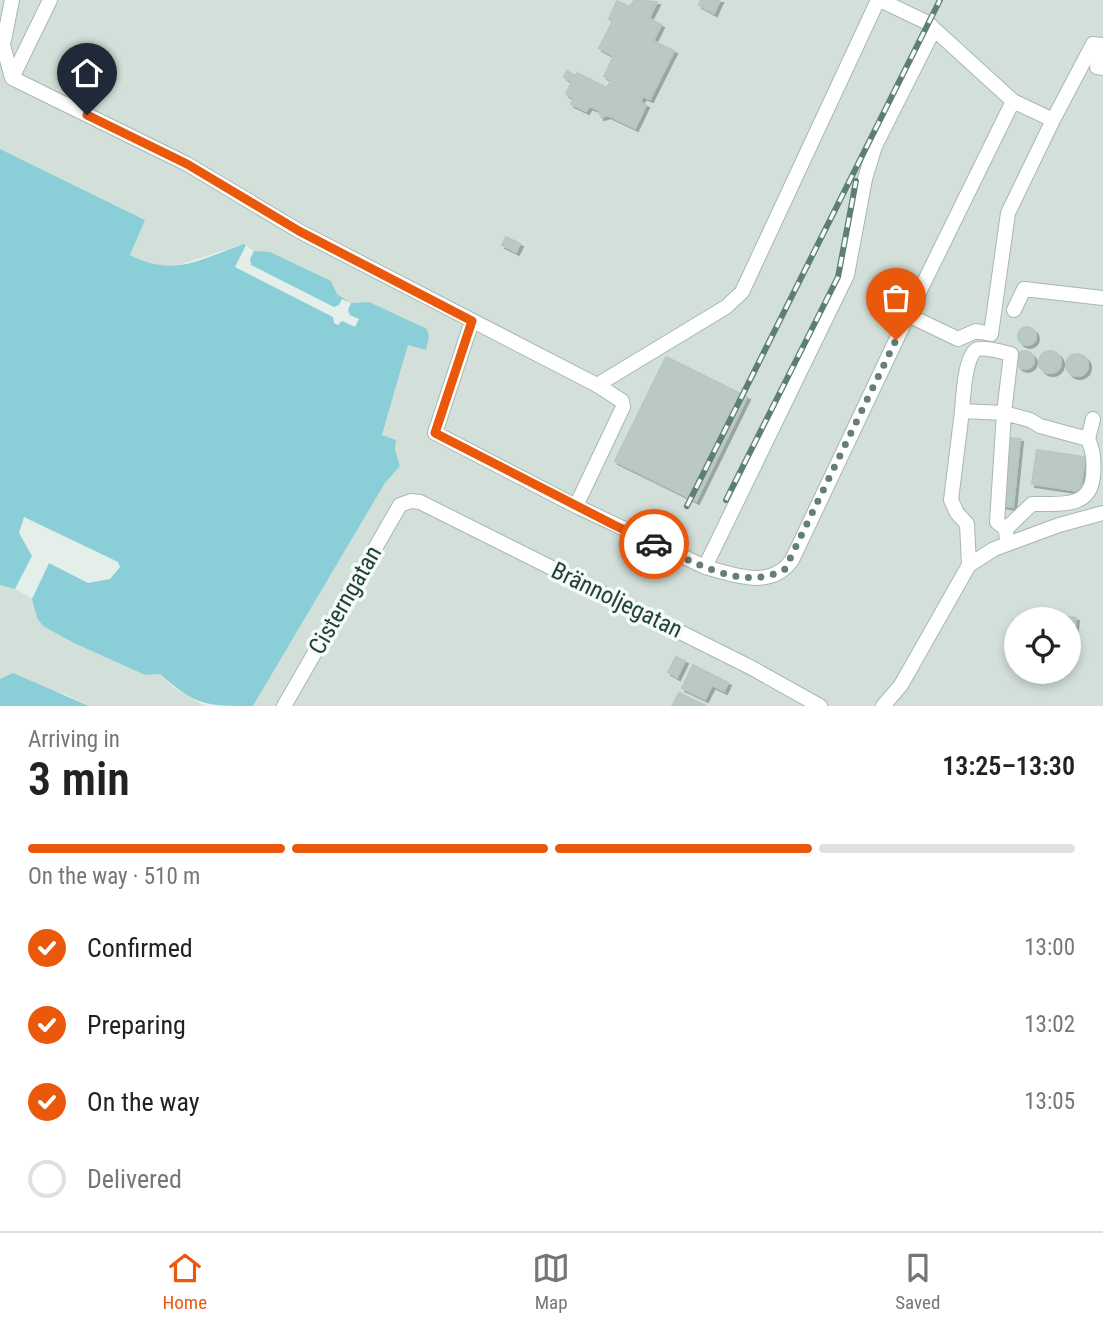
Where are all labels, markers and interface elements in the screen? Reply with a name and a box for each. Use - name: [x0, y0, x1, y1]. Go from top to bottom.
- pin: [57, 43, 117, 115]
- icon: home: [68, 54, 106, 92]
- pin: [866, 268, 926, 340]
- icon: bag: [877, 279, 915, 317]
- courier: [619, 509, 689, 579]
- icon: car: [635, 525, 673, 563]
- street label: Cisterngatan: [303, 541, 387, 659]
- street label: Brännoljegatan: [547, 556, 687, 644]
- map controls: [1004, 607, 1081, 684]
- button: locate: [1004, 607, 1081, 684]
- text: Arriving in: [28, 726, 120, 753]
- text: 13:25–13:30: [942, 751, 1075, 781]
- text: 3 min: [28, 752, 130, 806]
- text: On the way · 510 m: [28, 863, 200, 890]
- icon: check: [28, 929, 66, 967]
- text: Confirmed: [87, 933, 193, 963]
- text: 13:00: [1024, 934, 1075, 961]
- icon: check: [28, 1006, 66, 1044]
- text: Preparing: [87, 1010, 186, 1040]
- text: 13:02: [1024, 1011, 1075, 1038]
- icon: check: [28, 1083, 66, 1121]
- text: On the way: [87, 1087, 200, 1117]
- text: 13:05: [1024, 1088, 1075, 1115]
- text: Delivered: [87, 1164, 182, 1194]
- tab: Home: [163, 1249, 207, 1314]
- tab: Map: [532, 1249, 570, 1314]
- tab: Saved: [895, 1249, 940, 1314]

